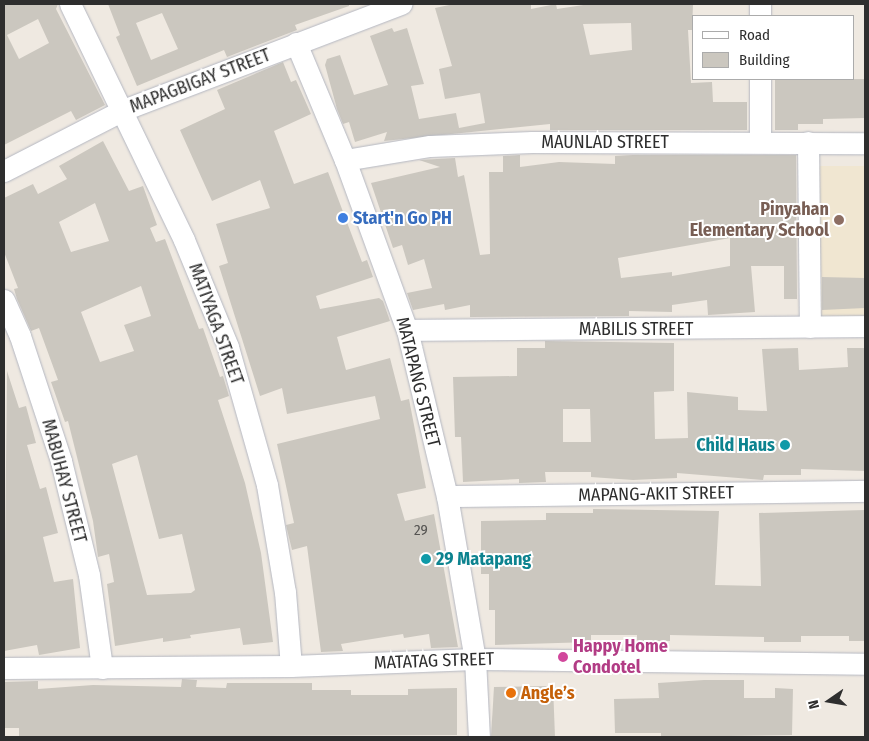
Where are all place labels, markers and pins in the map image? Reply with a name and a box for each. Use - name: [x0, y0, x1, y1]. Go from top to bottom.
- place label: Pinyahan Elementary School: [690, 199, 829, 242]
- place label: Start'n Go PH: [353, 207, 452, 229]
- marker: Start'n Go PH: [337, 212, 349, 224]
- marker: Pinyahan Elementary School: [833, 214, 845, 226]
- place label: Child Haus: [696, 434, 775, 456]
- marker: Child Haus: [779, 439, 791, 451]
- place label: 29 Matapang: [436, 548, 531, 570]
- marker: 29 Matapang: [420, 553, 432, 565]
- place label: Happy Home Condotel: [573, 636, 668, 679]
- marker: Happy Home Condotel: [557, 651, 569, 663]
- place label: Angle’s: [521, 682, 575, 704]
- marker: Angle’s: [505, 687, 517, 699]

